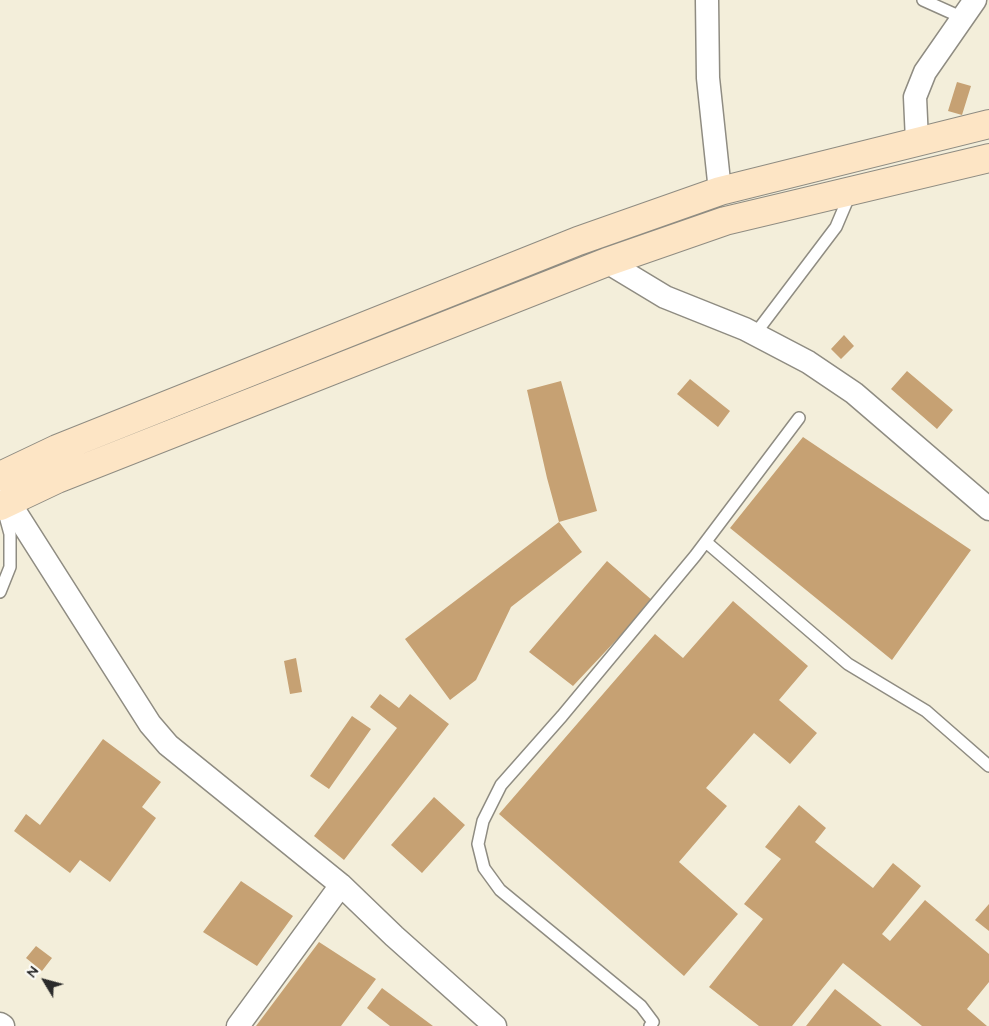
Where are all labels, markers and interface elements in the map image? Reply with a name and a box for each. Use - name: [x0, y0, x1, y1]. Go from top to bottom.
- north arrow: [20, 956, 70, 1006]
- text: N: [22, 962, 44, 981]

